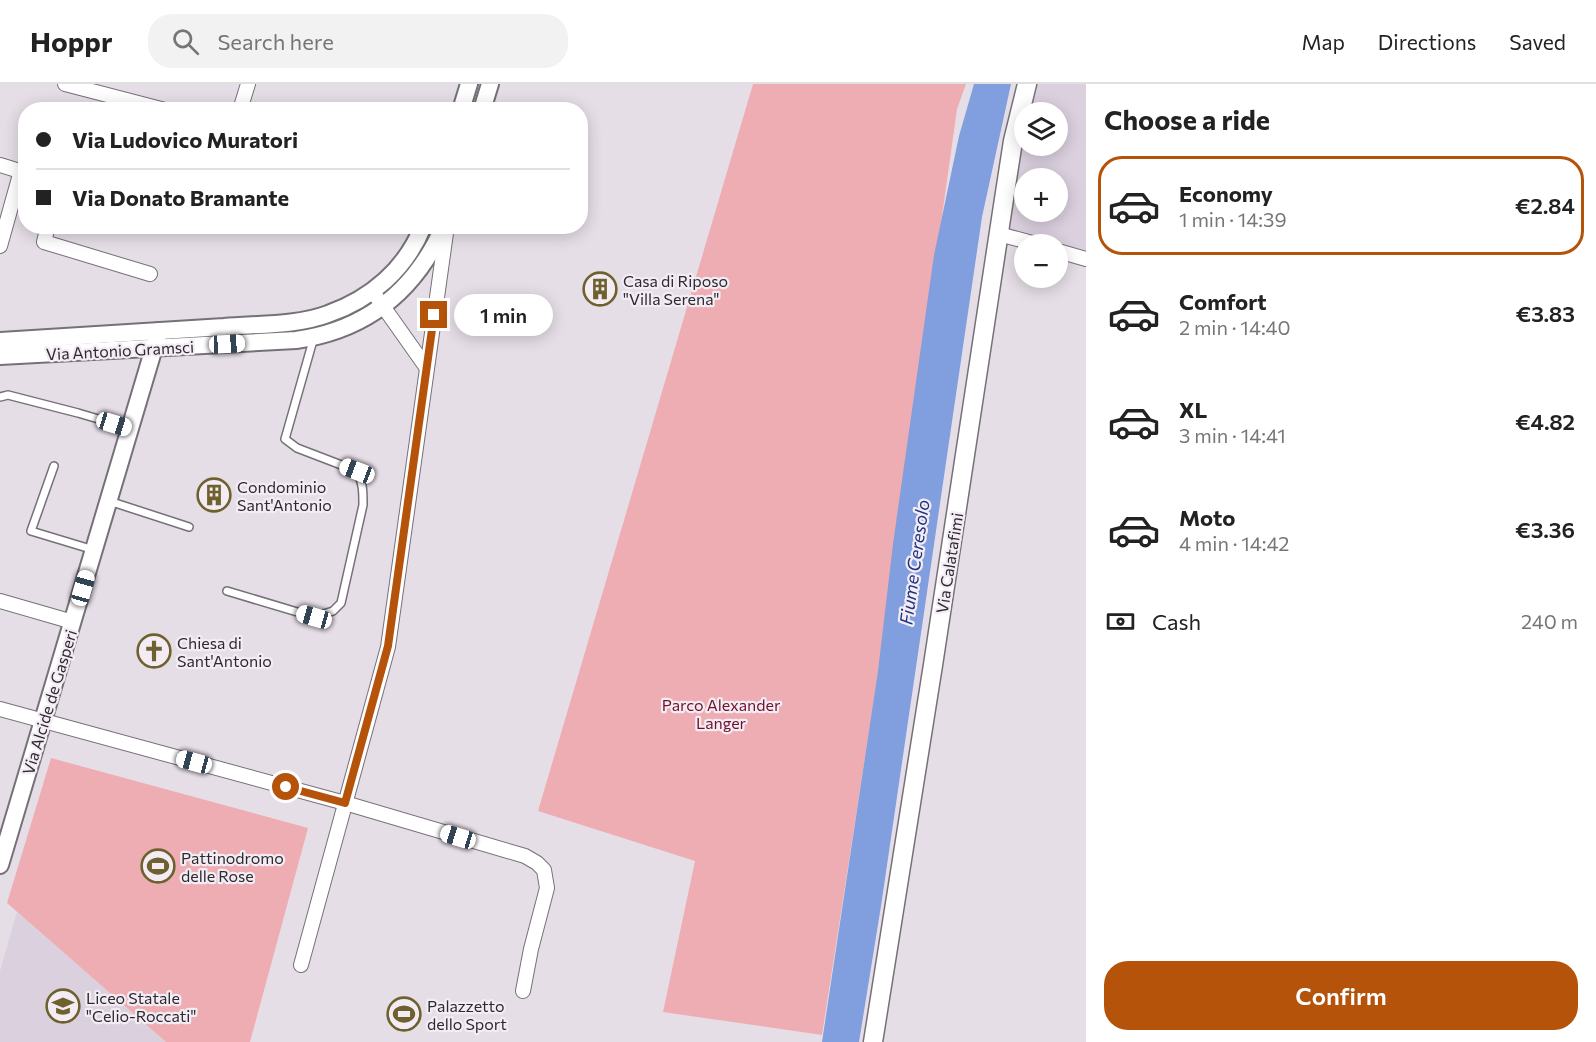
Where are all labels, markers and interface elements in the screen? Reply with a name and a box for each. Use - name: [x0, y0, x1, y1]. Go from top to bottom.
- search box: [148, 14, 568, 68]
- text: Hoppr: [30, 24, 112, 58]
- icon: search: [169, 25, 202, 58]
- text: Search here: [217, 28, 334, 55]
- text: Map: [1302, 29, 1345, 54]
- text: Directions: [1378, 29, 1476, 54]
- text: Saved: [1509, 29, 1566, 54]
- map controls: [1014, 102, 1068, 288]
- button: layers: [1014, 102, 1068, 156]
- text: Choose a ride: [1104, 103, 1270, 136]
- text: Via Ludovico Muratori: [72, 126, 298, 153]
- button: +: [1014, 168, 1068, 222]
- icon: car: [1107, 179, 1161, 233]
- text: Economy: [1179, 180, 1273, 207]
- text: Via Donato Bramante: [72, 184, 289, 211]
- text: €2.84: [1515, 192, 1575, 219]
- text: 1 min · 14:39: [1179, 207, 1287, 231]
- button: −: [1014, 234, 1068, 288]
- building icon: Casa di Riposo "Villa Serena": [582, 271, 618, 307]
- place label: Casa di Riposo "Villa Serena": [623, 271, 728, 308]
- icon: car: [1107, 287, 1161, 341]
- text: Comfort: [1179, 288, 1267, 315]
- callout: 1 min: [455, 294, 554, 336]
- text: €3.83: [1516, 300, 1575, 327]
- route end: [420, 301, 447, 328]
- text: 1 min: [480, 303, 527, 327]
- text: 2 min · 14:40: [1179, 315, 1291, 339]
- car: [209, 334, 245, 354]
- street label: Via Antonio Gramsci: [45, 337, 195, 363]
- icon: car: [1107, 395, 1161, 449]
- text: XL: [1179, 396, 1207, 423]
- text: €4.82: [1515, 408, 1575, 435]
- car: [94, 410, 134, 438]
- text: 3 min · 14:41: [1179, 423, 1286, 447]
- car: [337, 456, 377, 486]
- building icon: Condominio Sant'Antonio: [196, 477, 232, 513]
- place label: Condominio Sant'Antonio: [237, 477, 332, 514]
- water label: Fiume Ceresolo: [894, 498, 934, 626]
- icon: car: [1107, 503, 1161, 557]
- text: Moto: [1179, 504, 1235, 531]
- street label: Via Calatafimi: [932, 511, 966, 615]
- text: €3.36: [1515, 516, 1575, 543]
- text: 4 min · 14:42: [1179, 531, 1289, 555]
- car: [69, 568, 97, 608]
- car: [294, 603, 334, 631]
- icon: cash: [1104, 605, 1137, 638]
- text: Cash: [1152, 608, 1201, 635]
- text: 240 m: [1521, 609, 1578, 633]
- street label: Via Alcide de Gasperi: [18, 627, 80, 777]
- church icon: Chiesa di Sant'Antonio: [136, 633, 172, 669]
- place label: Chiesa di Sant'Antonio: [177, 633, 272, 670]
- park label: Parco Alexander Langer: [662, 695, 781, 732]
- car: [174, 749, 214, 775]
- route start: [272, 773, 299, 800]
- car: [438, 823, 478, 851]
- sports icon: Pattinodromo delle Rose: [140, 848, 176, 884]
- place label: Pattinodromo delle Rose: [181, 848, 284, 885]
- button: Confirm: [1104, 961, 1578, 1030]
- school or university icon: Liceo Statale "Celio-Roccati": [45, 988, 81, 1024]
- place label: Liceo Statale "Celio-Roccati": [86, 988, 196, 1025]
- sports icon: Palazzetto dello Sport: [386, 996, 422, 1032]
- place label: Palazzetto dello Sport: [427, 996, 507, 1033]

